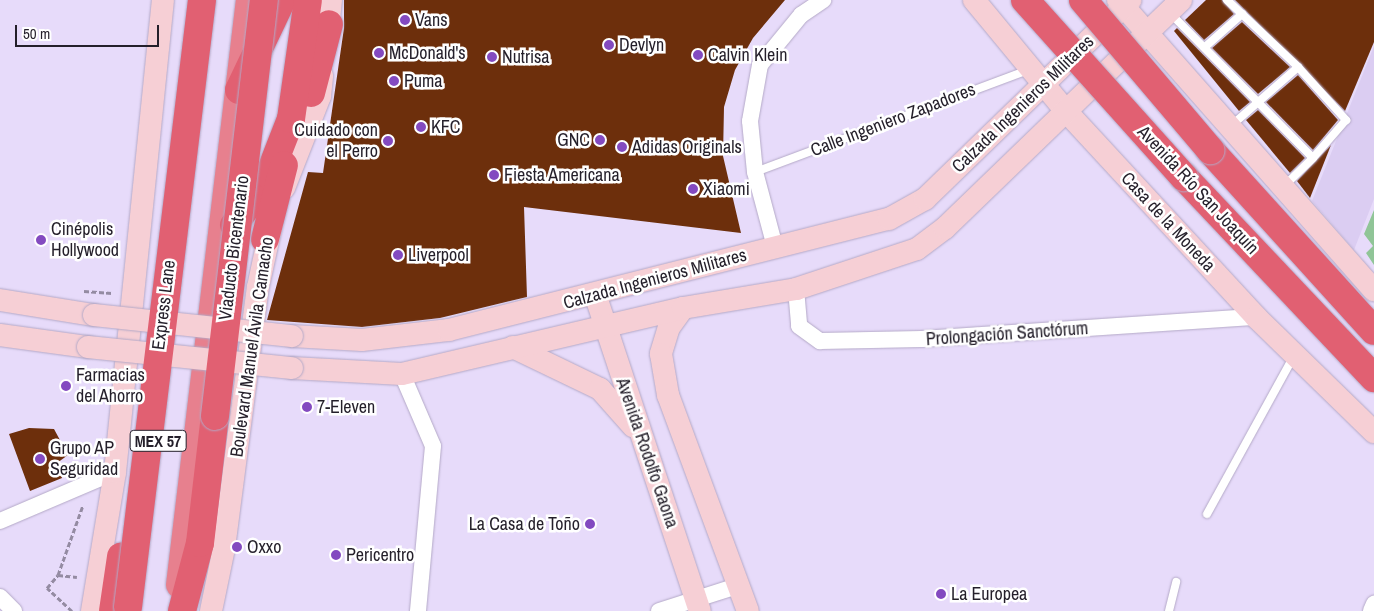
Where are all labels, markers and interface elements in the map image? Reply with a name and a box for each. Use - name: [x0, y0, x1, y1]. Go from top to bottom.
- place label: Vans: [415, 9, 448, 31]
- marker: Vans: [399, 14, 411, 26]
- scale bar: [18, 15, 161, 47]
- text: 50 m: [23, 23, 50, 44]
- street label: Calzada Ingenieros Militares: [948, 31, 1098, 177]
- place label: Devlyn: [619, 34, 664, 56]
- marker: Devlyn: [603, 39, 615, 51]
- place label: McDonald's: [389, 42, 466, 64]
- place label: Calvin Klein: [708, 44, 788, 66]
- place label: Nutrisa: [502, 46, 550, 68]
- marker: McDonald's: [373, 47, 385, 59]
- marker: Calvin Klein: [692, 49, 704, 61]
- marker: Nutrisa: [486, 51, 498, 63]
- place label: Puma: [404, 70, 443, 92]
- marker: Puma: [388, 75, 400, 87]
- street label: Calle Ingeniero Zapadores: [808, 79, 978, 161]
- place label: KFC: [431, 116, 461, 138]
- place label: Cuidado con el Perro: [294, 120, 378, 162]
- marker: KFC: [415, 121, 427, 133]
- street label: Avenida Río San Joaquín: [1133, 121, 1263, 259]
- place label: GNC: [557, 129, 590, 151]
- marker: GNC: [594, 134, 606, 146]
- marker: Cuidado con el Perro: [382, 135, 394, 147]
- place label: Adidas Originals: [632, 136, 742, 158]
- marker: Adidas Originals: [616, 141, 628, 153]
- place label: Fiesta Americana: [504, 164, 620, 186]
- street label: Casa de la Moneda: [1116, 168, 1220, 276]
- marker: Fiesta Americana: [488, 169, 500, 181]
- street label: Viaducto Bicentenario: [214, 174, 254, 322]
- place label: Xiaomi: [703, 178, 750, 200]
- marker: Xiaomi: [687, 183, 699, 195]
- place label: Cinépolis Hollywood: [51, 219, 119, 262]
- marker: Cinépolis Hollywood: [35, 234, 47, 246]
- street label: Boulevard Manuel Ávila Camacho: [226, 235, 278, 459]
- place label: Liverpool: [408, 244, 469, 266]
- street label: Calzada Ingenieros Militares: [561, 244, 749, 314]
- marker: Liverpool: [392, 249, 404, 261]
- street label: Express Lane: [148, 259, 180, 351]
- street label: Prolongación Sanctórum: [925, 318, 1089, 350]
- place label: Farmacias del Ahorro: [76, 365, 145, 408]
- street label: Avenida Rodolfo Gaona: [611, 375, 683, 531]
- marker: Farmacias del Ahorro: [60, 380, 72, 392]
- place label: 7-Eleven: [317, 396, 375, 418]
- marker: 7-Eleven: [301, 401, 313, 413]
- road number: MEX 57: [129, 428, 187, 454]
- place label: Grupo AP Seguridad: [50, 438, 118, 480]
- marker: Grupo AP Seguridad: [34, 453, 46, 465]
- place label: La Casa de Toño: [468, 513, 580, 535]
- marker: La Casa de Toño: [584, 518, 596, 530]
- place label: Oxxo: [247, 536, 281, 558]
- marker: Oxxo: [231, 541, 243, 553]
- place label: Pericentro: [346, 544, 414, 566]
- marker: Pericentro: [330, 549, 342, 561]
- place label: La Europea: [951, 583, 1027, 605]
- marker: La Europea: [935, 588, 947, 600]

